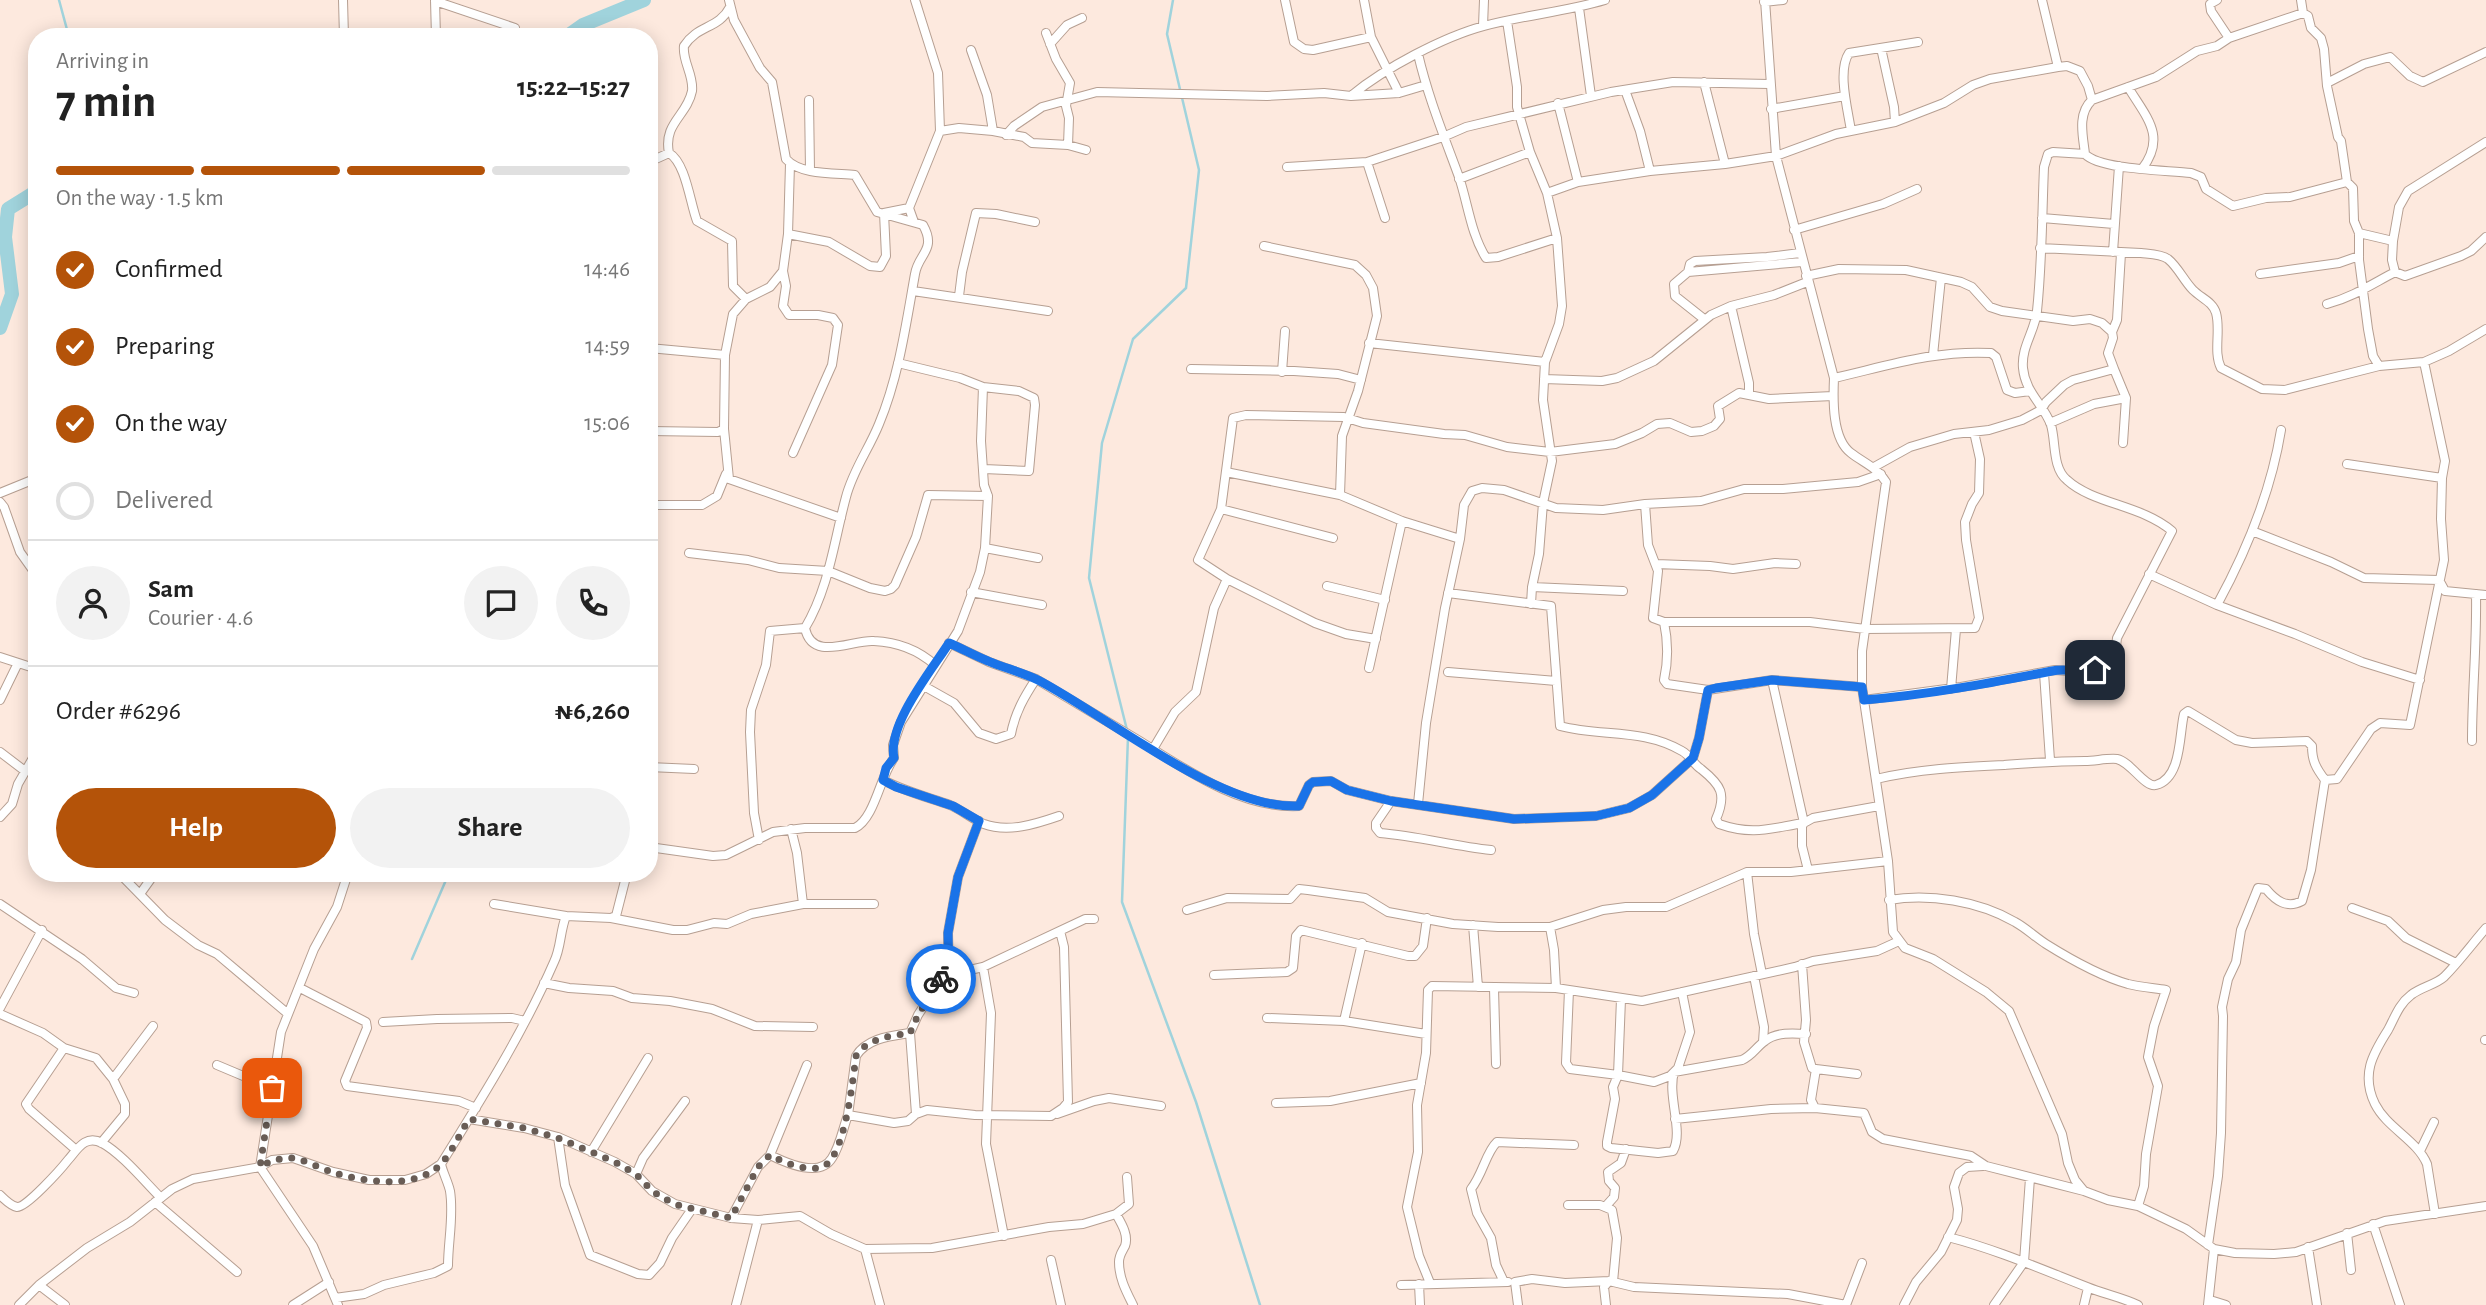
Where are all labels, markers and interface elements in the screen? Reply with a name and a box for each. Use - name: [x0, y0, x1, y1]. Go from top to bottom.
- text: Arriving in: [56, 50, 149, 73]
- text: 15:22–15:27: [517, 74, 630, 100]
- text: 7 min: [56, 79, 156, 125]
- text: On the way · 1.5 km: [56, 187, 224, 210]
- icon: check: [56, 251, 94, 289]
- text: Confirmed: [115, 256, 223, 282]
- text: 14:46: [584, 258, 630, 281]
- icon: check: [56, 328, 94, 366]
- text: Preparing: [115, 333, 214, 359]
- text: 14:59: [585, 335, 630, 358]
- icon: check: [56, 405, 94, 443]
- text: On the way: [115, 410, 227, 436]
- text: 15:06: [584, 412, 630, 435]
- text: Delivered: [115, 487, 213, 513]
- button: person: [56, 566, 130, 640]
- button: chat: [464, 566, 538, 640]
- button: phone: [556, 566, 630, 640]
- text: Sam: [148, 576, 194, 602]
- text: Courier · 4.6: [148, 607, 253, 630]
- pin: [2065, 640, 2125, 700]
- icon: home: [2076, 651, 2114, 689]
- text: Order #6296: [56, 698, 181, 724]
- text: ₦6,260: [555, 698, 630, 724]
- button: Help: [56, 788, 336, 868]
- button: Share: [350, 788, 630, 868]
- courier: [906, 944, 976, 1014]
- icon: bike: [922, 960, 960, 998]
- pin: [242, 1058, 302, 1118]
- icon: bag: [253, 1069, 291, 1107]

